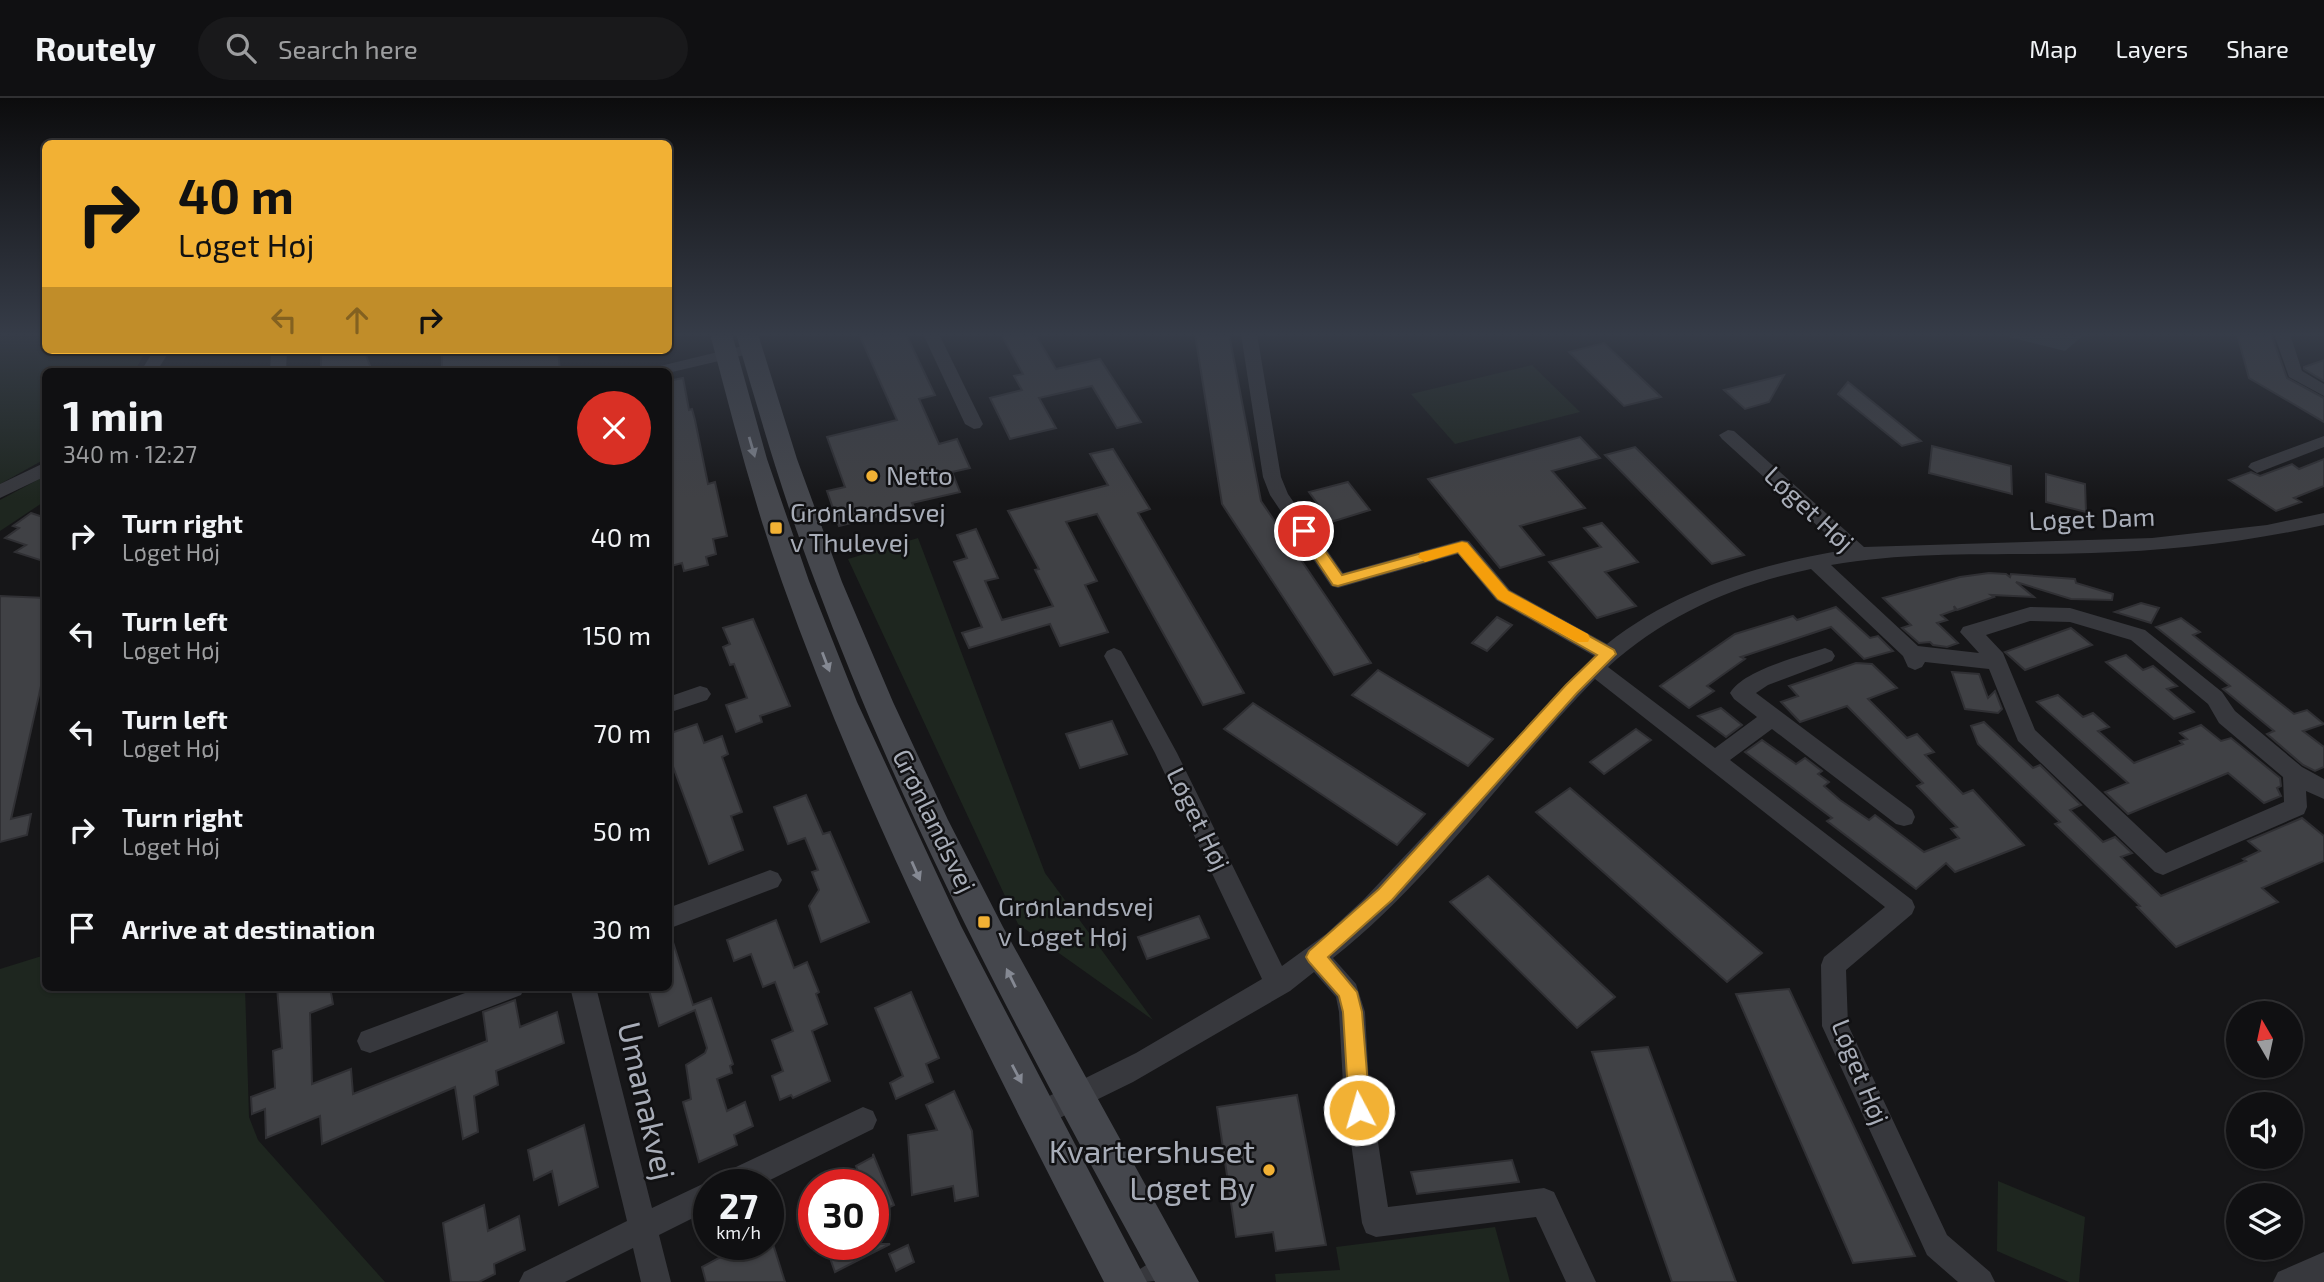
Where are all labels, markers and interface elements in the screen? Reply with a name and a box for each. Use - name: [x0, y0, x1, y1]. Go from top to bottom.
- search box: [198, 17, 688, 80]
- text: Routely: [35, 28, 156, 68]
- icon: search: [222, 29, 260, 67]
- text: Search here: [278, 33, 418, 64]
- text: Map: [2029, 34, 2077, 63]
- text: Layers: [2115, 34, 2188, 63]
- text: Share: [2226, 34, 2289, 63]
- text: 40 m: [178, 165, 294, 224]
- icon: right: [63, 168, 154, 259]
- text: Løget Høj: [178, 225, 314, 263]
- icon: left: [265, 301, 303, 339]
- icon: ahead: [338, 301, 376, 339]
- icon: right: [411, 301, 449, 339]
- text: 1 min: [63, 389, 164, 439]
- button: close: [577, 391, 651, 465]
- one-way arrow: [748, 436, 758, 457]
- text: 340 m · 12:27: [63, 440, 197, 468]
- place label: Netto: [886, 459, 953, 490]
- street label: Løget Høj: [1759, 459, 1861, 557]
- marker: Netto: [864, 468, 880, 484]
- place label: Grønlandsvej v Thulevej: [790, 496, 946, 557]
- street label: Løget Dam: [2028, 500, 2156, 535]
- pin: [1274, 501, 1334, 561]
- text: Turn right: [122, 507, 243, 538]
- icon: arrive: [1285, 512, 1323, 550]
- icon: right: [63, 517, 101, 555]
- marker: Grønlandsvej v Thulevej: [768, 520, 784, 536]
- text: 40 m: [591, 521, 651, 552]
- text: Løget Høj: [122, 538, 220, 566]
- text: Turn left: [122, 605, 228, 636]
- icon: left: [63, 615, 101, 653]
- text: 150 m: [582, 619, 651, 650]
- text: Løget Høj: [122, 636, 220, 664]
- one-way arrow: [821, 651, 832, 672]
- text: Turn left: [122, 703, 228, 734]
- icon: left: [63, 713, 101, 751]
- text: 70 m: [593, 717, 651, 748]
- text: Løget Høj: [122, 734, 220, 762]
- street label: Grønlandsvej: [887, 744, 983, 897]
- street label: Løget Høj: [1161, 762, 1238, 875]
- text: Turn right: [122, 801, 243, 832]
- icon: right: [63, 811, 101, 849]
- text: 50 m: [593, 815, 651, 846]
- text: Løget Høj: [122, 832, 220, 860]
- one-way arrow: [911, 860, 922, 881]
- place label: Grønlandsvej v Løget Høj: [998, 890, 1154, 951]
- icon: arrive: [63, 909, 101, 947]
- text: Arrive at destination: [122, 913, 375, 944]
- text: 30 m: [592, 913, 651, 944]
- marker: Grønlandsvej v Løget Høj: [976, 914, 992, 930]
- one-way arrow: [1006, 968, 1017, 988]
- north arrow: [2226, 1001, 2303, 1078]
- map controls: [2226, 1001, 2303, 1260]
- street label: Løget Høj: [1826, 1014, 1897, 1129]
- street label: Umanakvej: [610, 1018, 685, 1184]
- one-way arrow: [1012, 1064, 1023, 1084]
- position arrow: [1322, 1073, 1396, 1147]
- button: sound: [2226, 1092, 2303, 1169]
- place label: Kvartershuset Løget By: [1049, 1131, 1255, 1206]
- marker: Kvartershuset Løget By: [1261, 1162, 1277, 1178]
- speed limit sign: 30: [798, 1169, 889, 1260]
- button: layers: [2226, 1183, 2303, 1260]
- text: 27: [719, 1184, 758, 1226]
- text: km/h: [716, 1221, 761, 1243]

